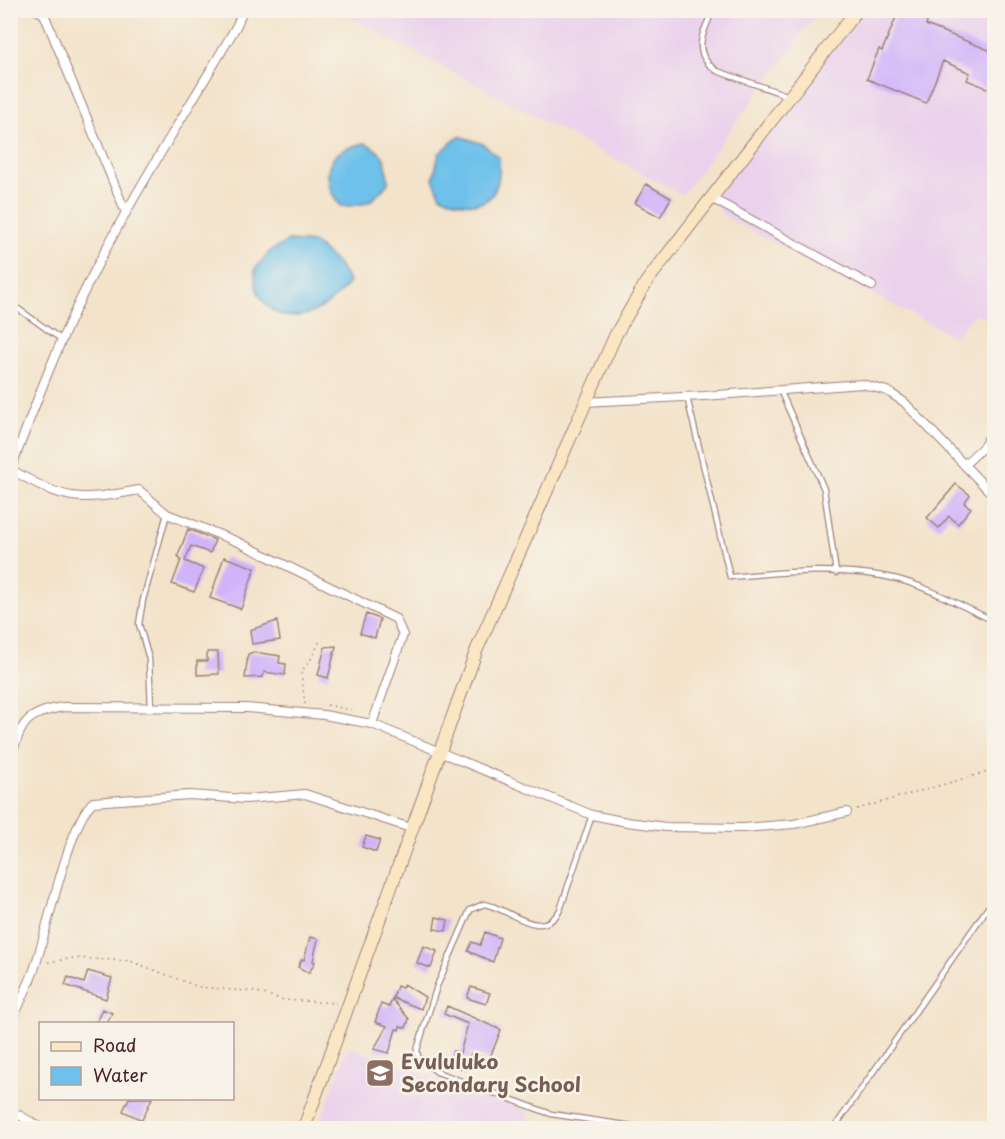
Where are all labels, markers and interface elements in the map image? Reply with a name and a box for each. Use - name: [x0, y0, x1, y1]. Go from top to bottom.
- legend: [39, 1022, 234, 1100]
- text: Road: [93, 1031, 137, 1058]
- place label: Evululuko Secondary School: [401, 1046, 581, 1099]
- school or university icon: Evululuko Secondary School: [364, 1057, 396, 1089]
- text: Water: [93, 1061, 148, 1088]

